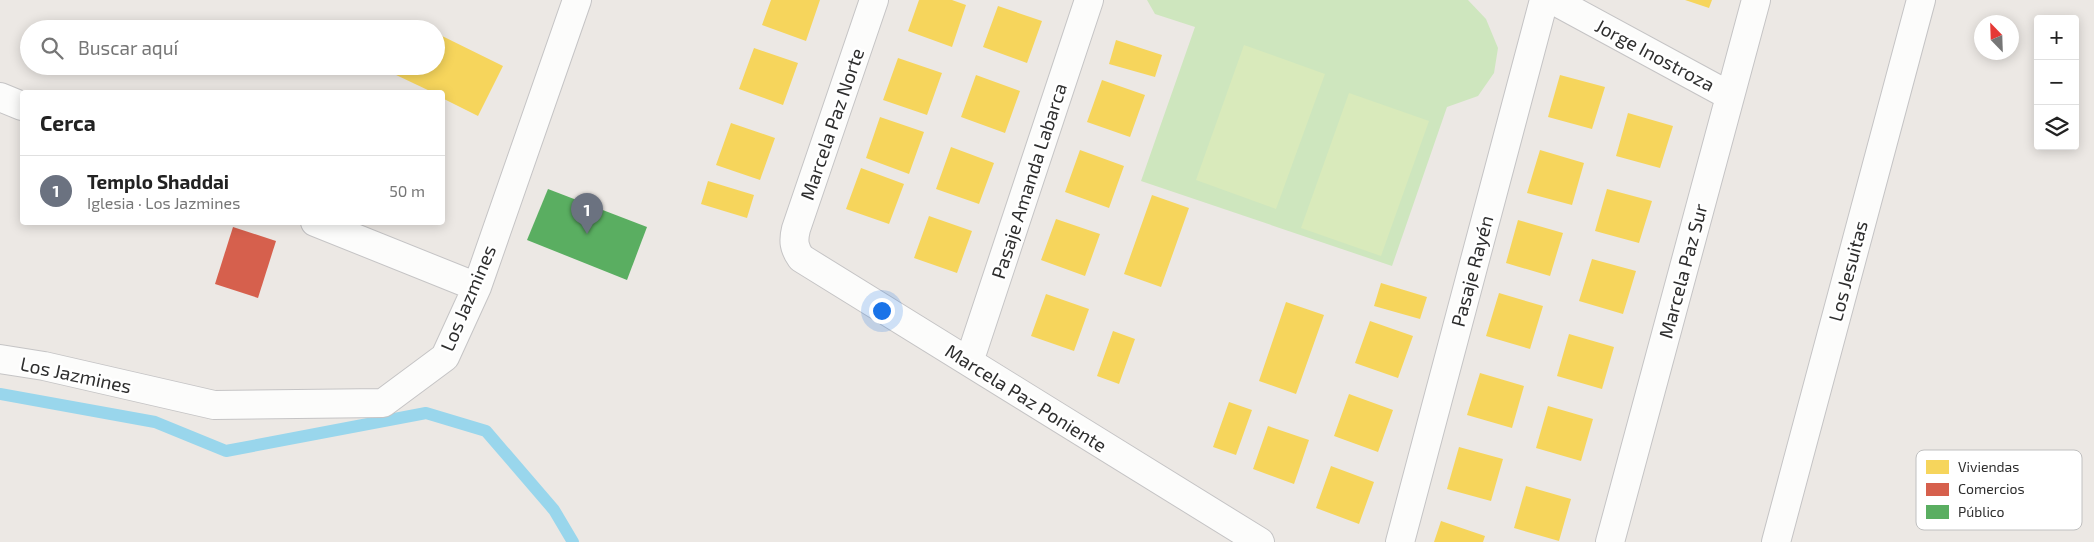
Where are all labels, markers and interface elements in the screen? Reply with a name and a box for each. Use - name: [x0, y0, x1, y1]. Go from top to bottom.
- street label: Jorge Inostroza: [1592, 13, 1719, 96]
- north arrow: [1974, 15, 2019, 60]
- map controls: [2034, 15, 2079, 150]
- button: +: [2034, 15, 2079, 60]
- search box: [20, 20, 445, 75]
- icon: search: [38, 34, 66, 62]
- text: Buscar aquí: [78, 36, 178, 59]
- street label: Marcela Paz Norte: [795, 45, 868, 203]
- button: −: [2034, 60, 2079, 105]
- street label: Pasaje Amanda Labarca: [986, 80, 1071, 282]
- button: layers: [2034, 105, 2079, 150]
- text: Cerca: [40, 110, 96, 135]
- text: Templo Shaddai: [87, 170, 229, 193]
- text: 1: [53, 181, 59, 200]
- text: 50 m: [389, 181, 425, 200]
- text: Iglesia · Los Jazmines: [87, 193, 240, 212]
- pin: 1: [571, 193, 603, 234]
- street label: Marcela Paz Sur: [1653, 201, 1712, 341]
- street label: Pasaje Rayén: [1446, 213, 1497, 329]
- street label: Los Jesuitas: [1823, 218, 1872, 324]
- street label: Los Jazmines: [435, 241, 500, 354]
- your location: [869, 298, 895, 324]
- street label: Marcela Paz Poniente: [941, 339, 1111, 457]
- street label: Los Jazmines: [19, 352, 134, 397]
- legend: [1916, 450, 2082, 530]
- text: Viviendas: [1958, 458, 2019, 475]
- text: Comercios: [1958, 480, 2025, 497]
- text: Público: [1958, 503, 2005, 520]

